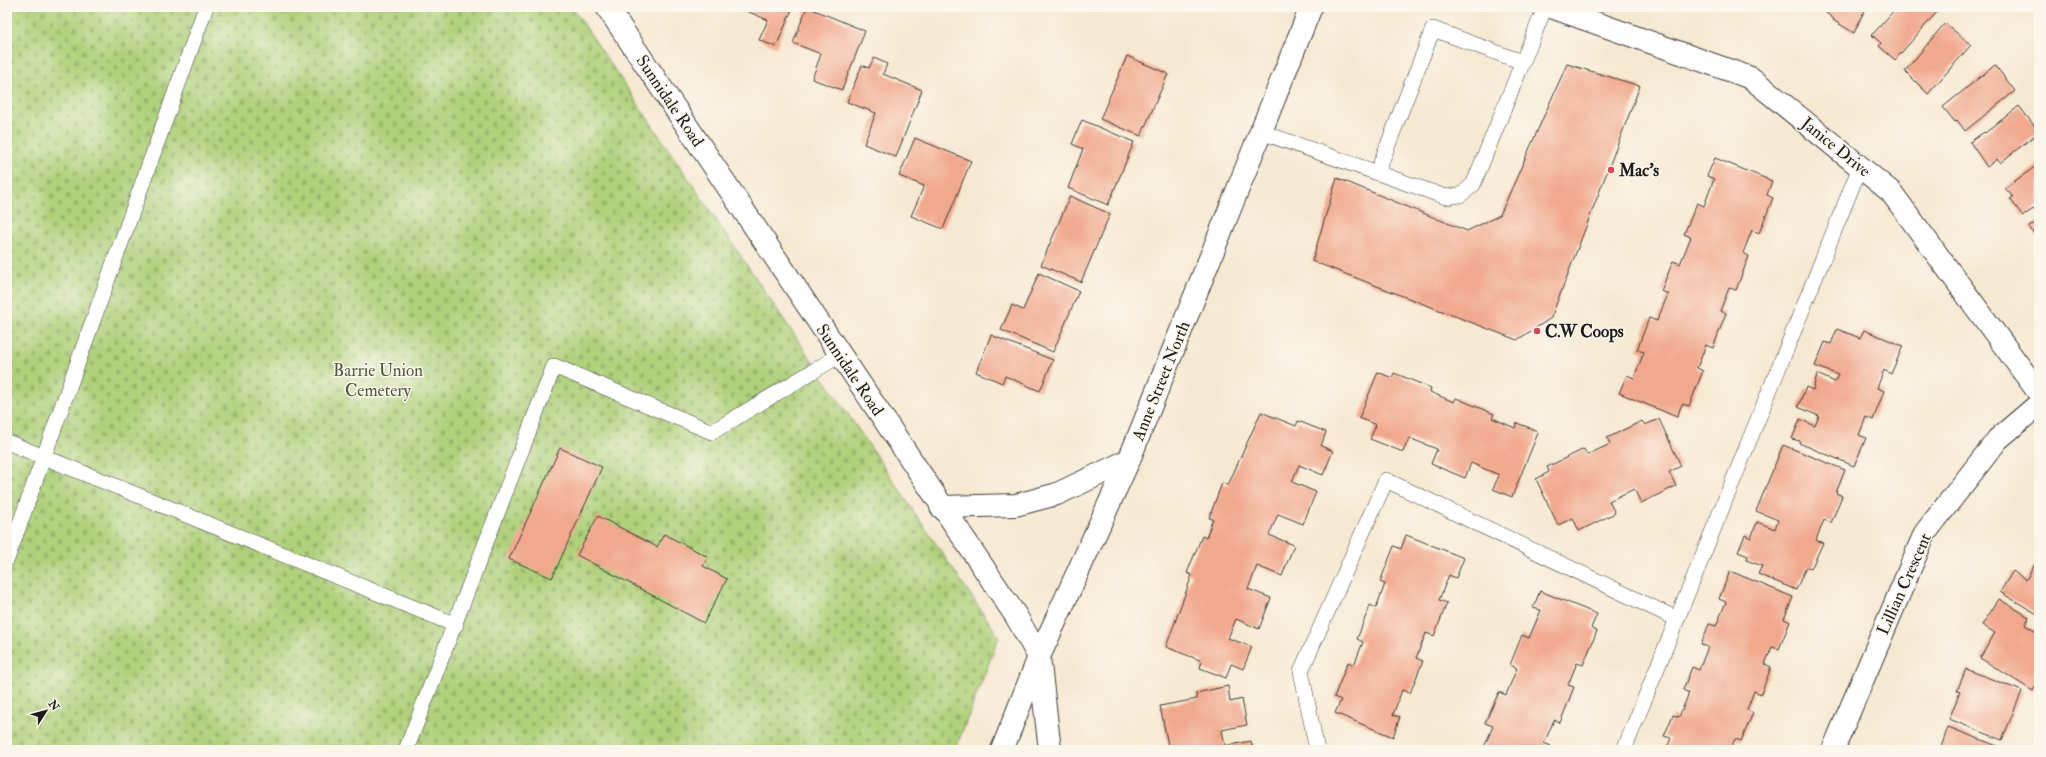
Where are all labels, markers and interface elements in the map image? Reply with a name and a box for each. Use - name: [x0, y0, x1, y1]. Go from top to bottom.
- street label: Sunnidale Road: [632, 51, 709, 151]
- street label: Janice Drive: [1796, 112, 1875, 182]
- place label: Mac's: [1618, 160, 1659, 181]
- marker: Mac's: [1606, 165, 1616, 175]
- street label: Anne Street North: [1127, 318, 1195, 445]
- street label: Sunnidale Road: [812, 320, 889, 420]
- place label: C.W Coops: [1545, 321, 1624, 343]
- marker: C.W Coops: [1532, 326, 1542, 336]
- park label: Barrie Union Cemetery: [333, 360, 423, 402]
- street label: Lillian Crescent: [1872, 529, 1936, 638]
- north arrow: [26, 691, 66, 731]
- text: N: [45, 697, 63, 714]

